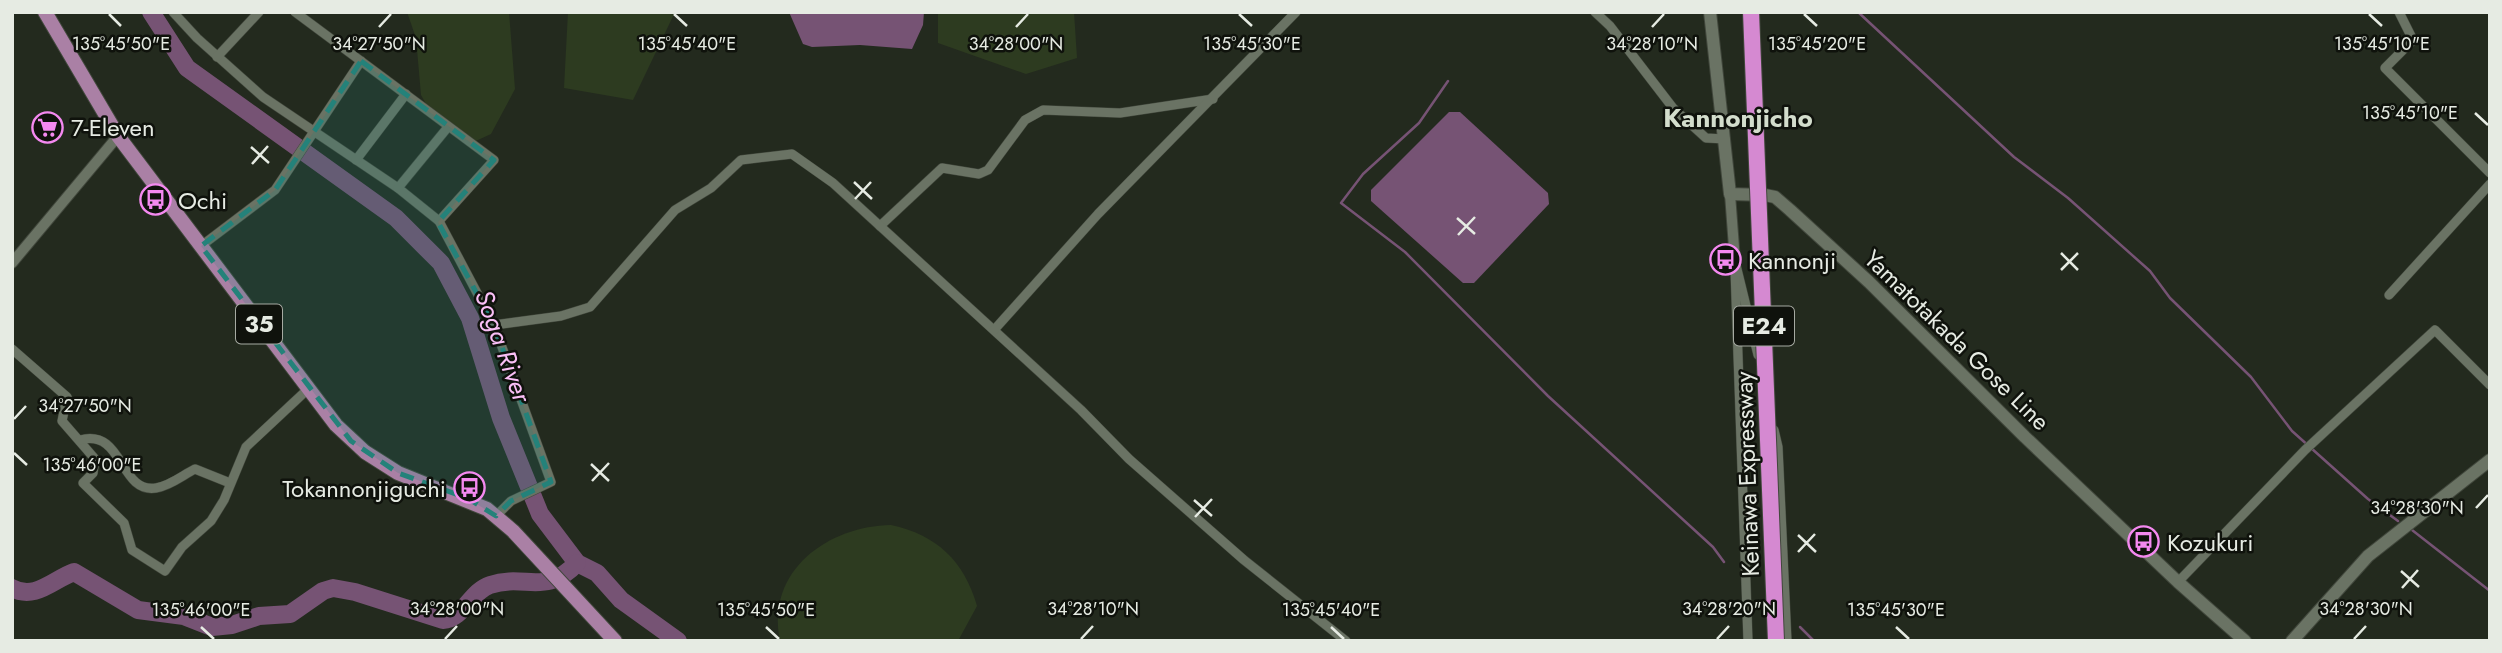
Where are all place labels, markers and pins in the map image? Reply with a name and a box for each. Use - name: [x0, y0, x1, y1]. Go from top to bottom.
- supermarket icon: 7-Eleven: [31, 110, 65, 144]
- place label: 7-Eleven: [71, 110, 155, 145]
- bus stop icon: Ochi: [138, 183, 172, 217]
- place label: Ochi: [178, 183, 227, 218]
- bus stop icon: Kannonji: [1708, 243, 1742, 277]
- place label: Kannonji: [1748, 243, 1836, 278]
- place label: Tokannonjiguchi: [282, 471, 446, 506]
- bus stop icon: Tokannonjiguchi: [452, 471, 486, 505]
- bus stop icon: Kozukuri: [2127, 525, 2161, 559]
- place label: Kozukuri: [2167, 525, 2253, 560]

